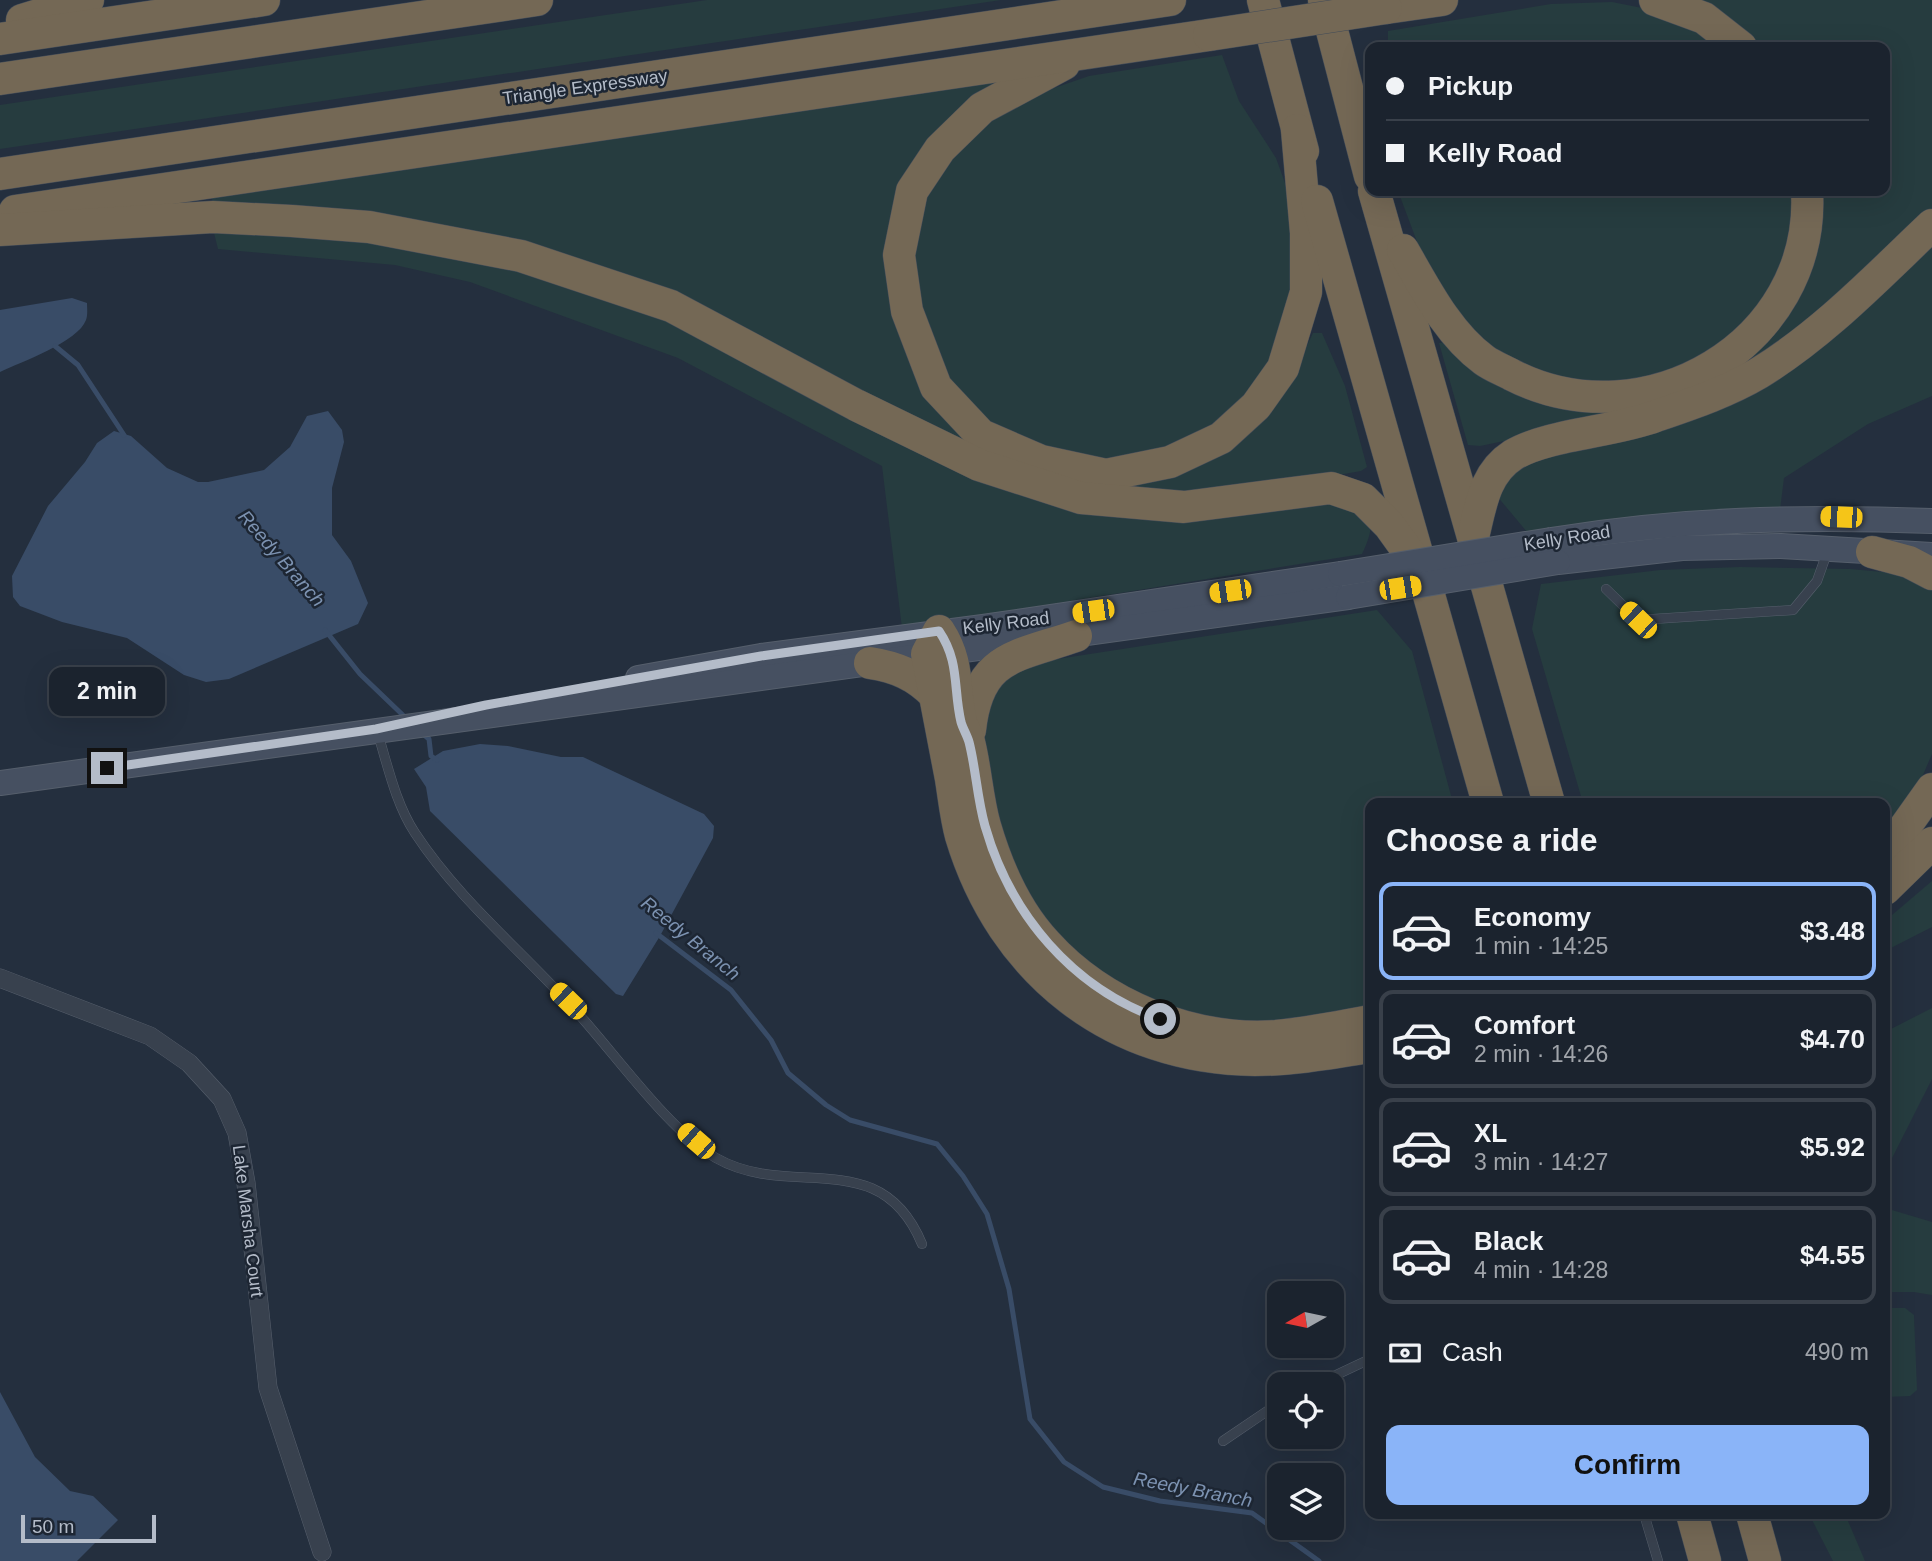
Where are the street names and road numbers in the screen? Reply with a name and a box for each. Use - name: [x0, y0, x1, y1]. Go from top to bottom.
- street label: Triangle Expressway: [501, 66, 669, 108]
- street label: Kelly Road: [1522, 521, 1612, 555]
- street label: Kelly Road: [962, 608, 1050, 638]
- street label: Lake Marsha Court: [229, 1144, 267, 1298]

